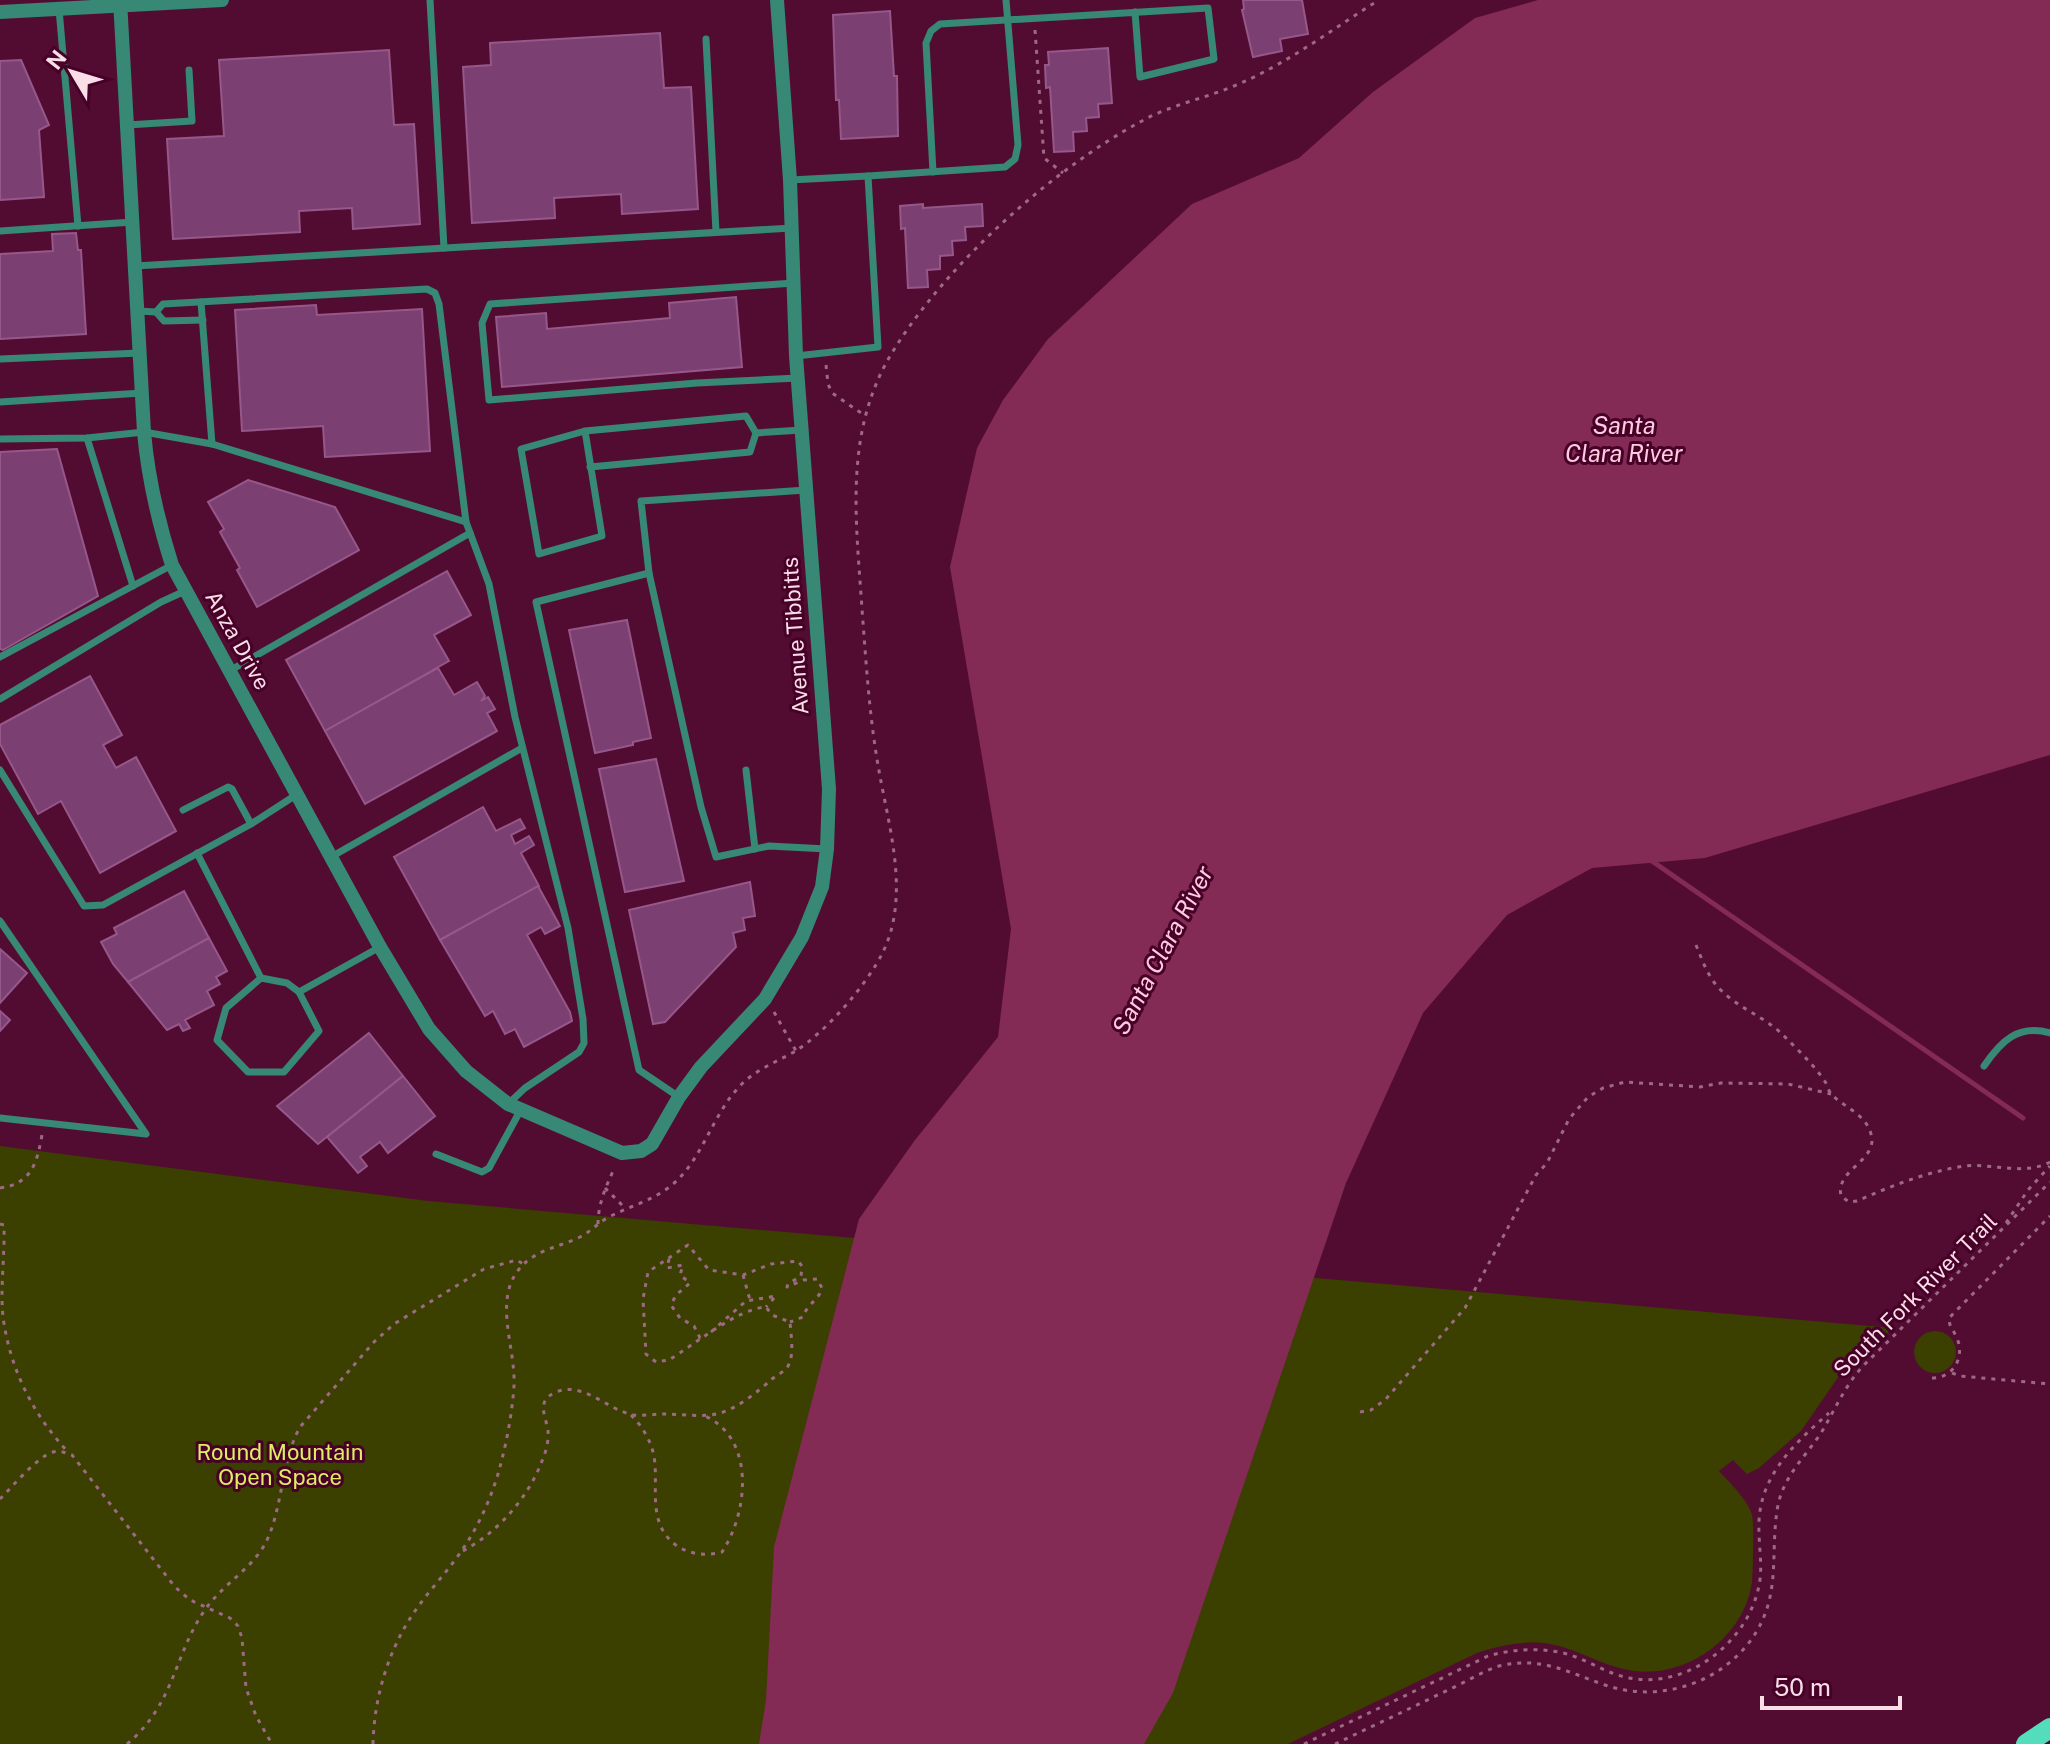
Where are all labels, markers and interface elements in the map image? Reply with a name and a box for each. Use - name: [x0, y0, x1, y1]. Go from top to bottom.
- north arrow: [32, 32, 112, 112]
- text: N: [41, 45, 72, 74]
- water label: Santa Clara River: [1565, 411, 1684, 467]
- street label: Avenue Tibbitts: [777, 556, 813, 716]
- street label: Anza Drive: [200, 586, 276, 694]
- water label: Santa Clara River: [1106, 860, 1219, 1039]
- street label: South Fork River Trail: [1828, 1208, 2002, 1382]
- park label: Round Mountain Open Space: [197, 1439, 363, 1490]
- scale bar: [1762, 1660, 1900, 1710]
- text: 50 m: [1774, 1673, 1831, 1701]

